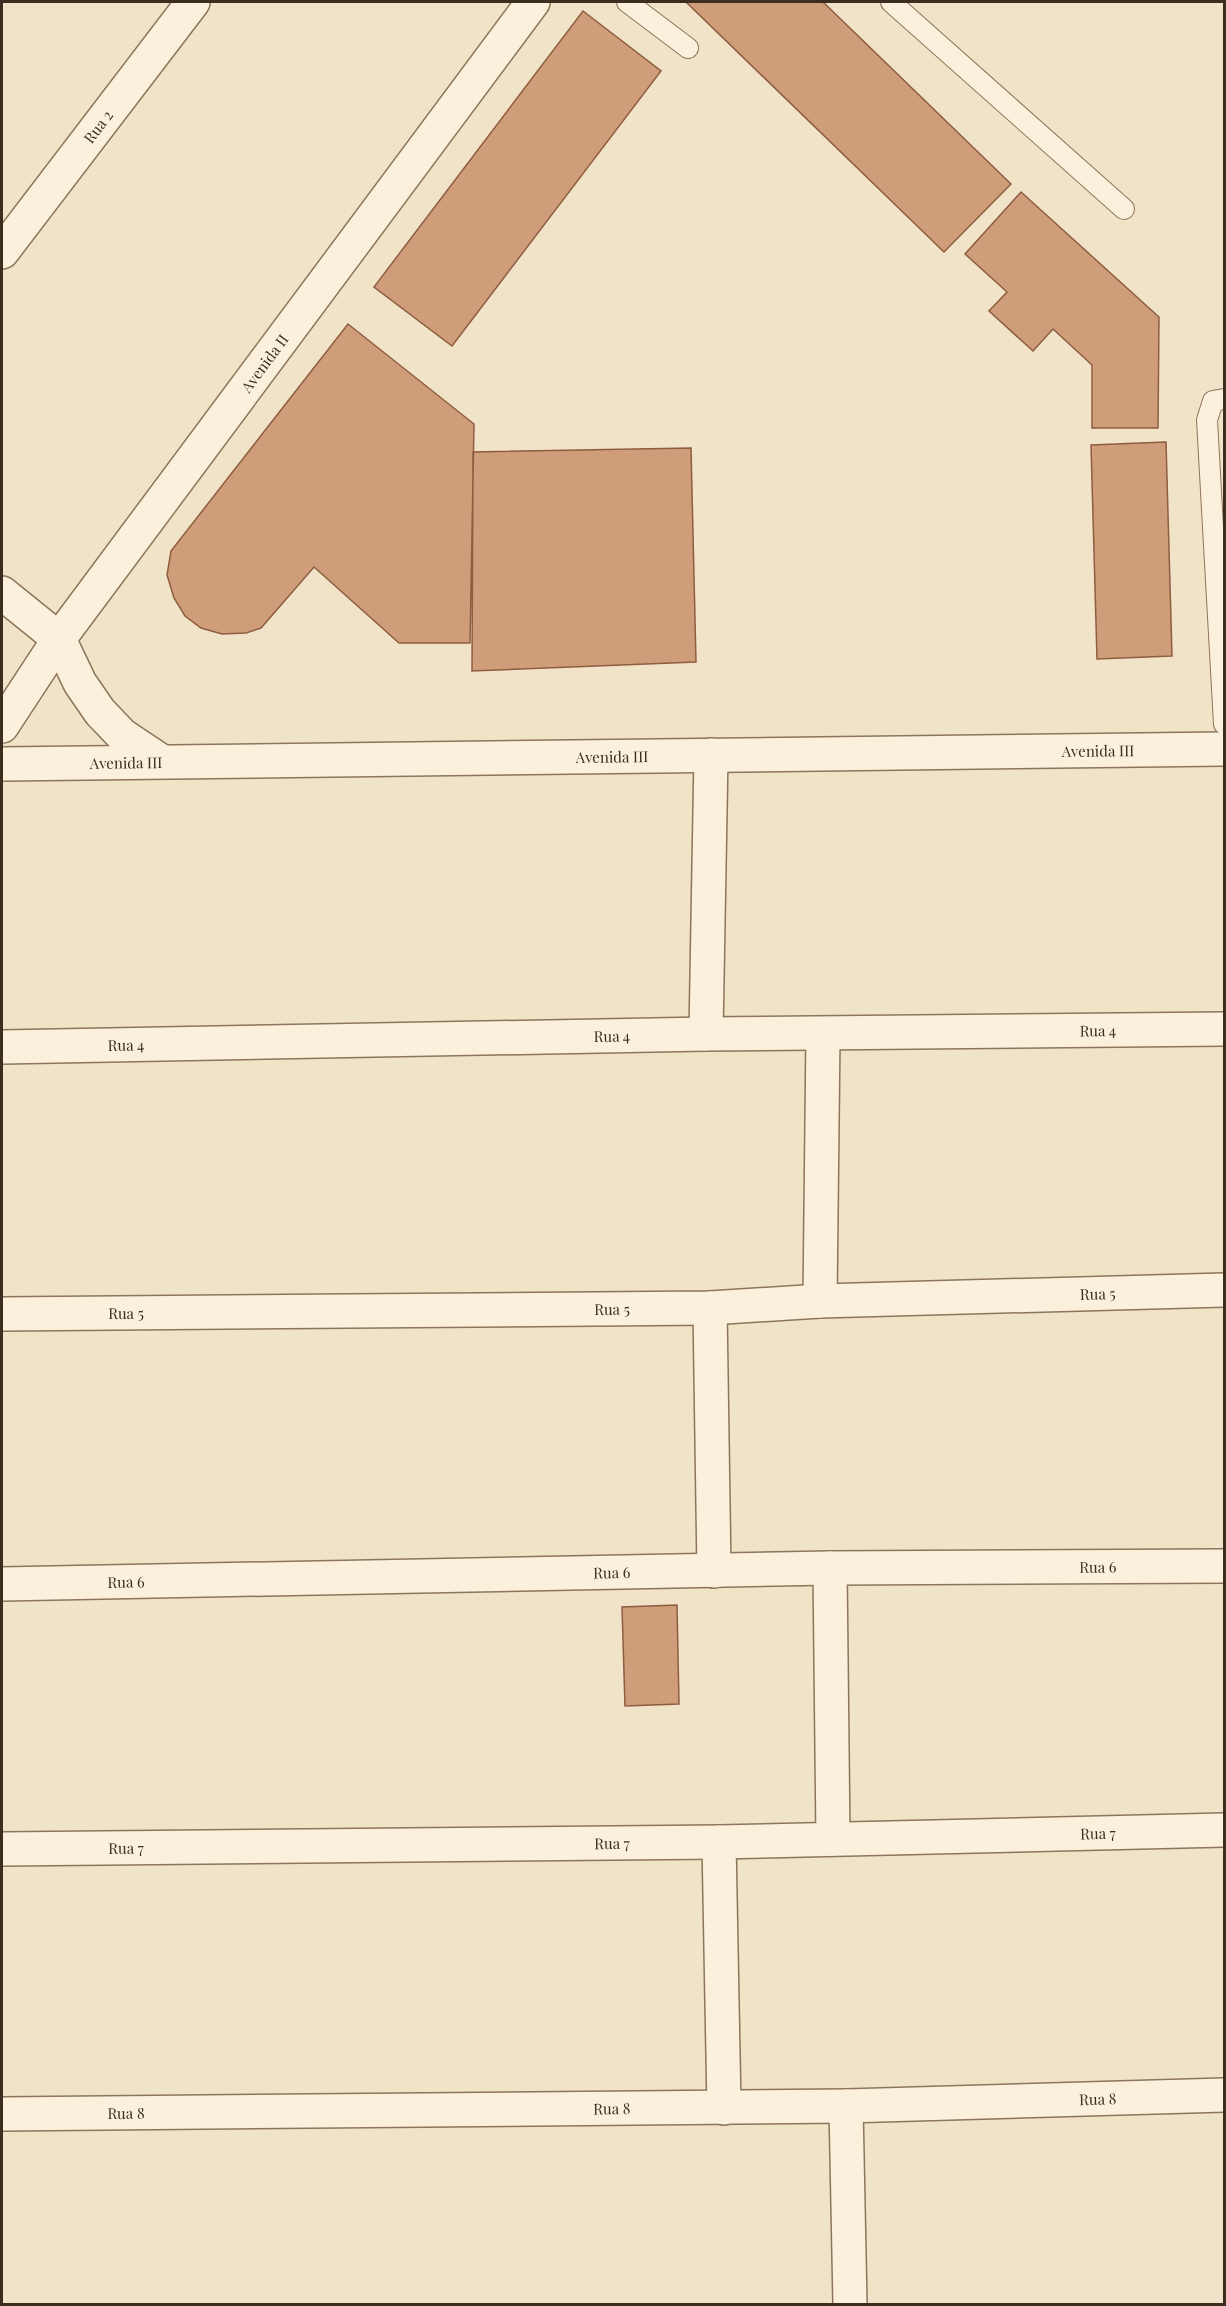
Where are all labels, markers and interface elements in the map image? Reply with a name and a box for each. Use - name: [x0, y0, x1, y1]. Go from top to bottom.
- street label: Rua 2: [79, 106, 117, 147]
- street label: Avenida II: [236, 330, 293, 397]
- street label: Avenida III: [1060, 740, 1134, 761]
- street label: Avenida III: [574, 746, 648, 767]
- street label: Avenida III: [89, 752, 162, 773]
- street label: Rua 4: [1079, 1020, 1116, 1040]
- street label: Rua 4: [593, 1025, 630, 1046]
- street label: Rua 4: [108, 1034, 144, 1055]
- street label: Rua 5: [1080, 1283, 1116, 1304]
- street label: Rua 5: [594, 1299, 630, 1319]
- street label: Rua 5: [108, 1303, 144, 1323]
- street label: Rua 6: [1079, 1557, 1117, 1577]
- street label: Rua 6: [593, 1562, 631, 1583]
- street label: Rua 6: [107, 1571, 145, 1592]
- street label: Rua 7: [1080, 1823, 1116, 1843]
- street label: Rua 7: [594, 1833, 630, 1853]
- street label: Rua 7: [108, 1838, 144, 1858]
- street label: Rua 8: [1079, 2088, 1117, 2109]
- street label: Rua 8: [593, 2098, 631, 2118]
- street label: Rua 8: [107, 2103, 145, 2123]

